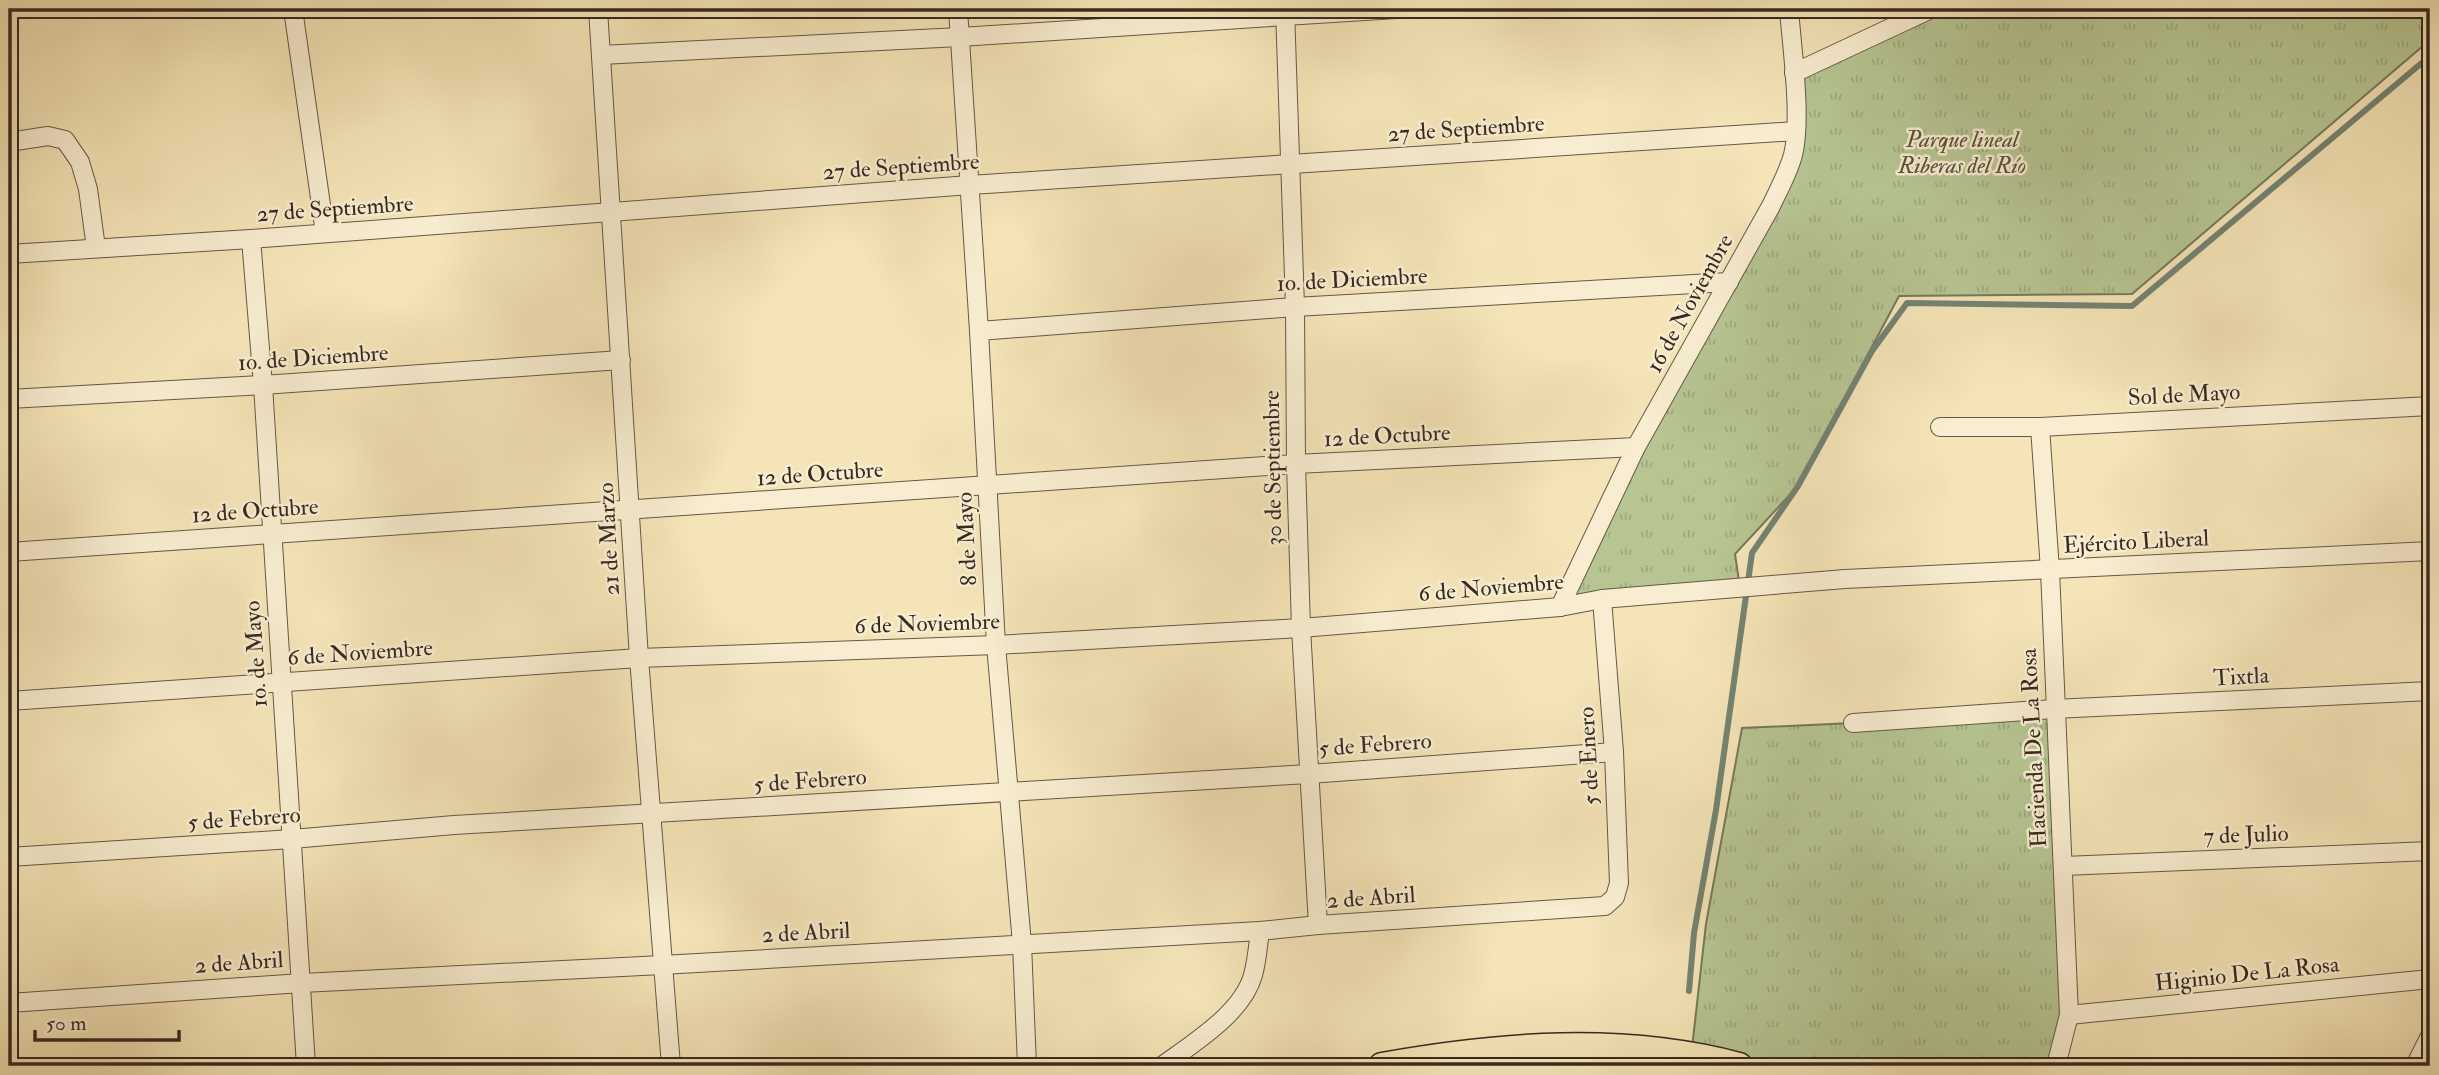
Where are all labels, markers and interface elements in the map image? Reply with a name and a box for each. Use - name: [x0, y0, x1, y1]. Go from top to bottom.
- street label: 27 de Septiembre: [1387, 109, 1546, 149]
- park label: Parque lineal Riberas del Río: [1897, 125, 2026, 180]
- street label: 27 de Septiembre: [822, 147, 981, 187]
- street label: 27 de Septiembre: [256, 189, 415, 229]
- street label: 16 de Noviembre: [1639, 229, 1740, 378]
- street label: 1o. de Diciembre: [1276, 261, 1429, 298]
- street label: 1o. de Diciembre: [237, 338, 390, 377]
- street label: Sol de Mayo: [2127, 377, 2241, 412]
- street label: 30 de Septiembre: [1257, 390, 1289, 546]
- street label: 12 de Octubre: [1323, 418, 1452, 453]
- street label: 12 de Octubre: [756, 455, 885, 492]
- street label: 21 de Marzo: [591, 482, 626, 596]
- street label: 8 de Mayo: [950, 491, 983, 587]
- street label: 12 de Octubre: [191, 492, 320, 529]
- street label: Ejército Liberal: [2062, 523, 2210, 560]
- street label: 6 de Noviembre: [1417, 567, 1565, 608]
- street label: 1o. de Mayo: [237, 600, 274, 708]
- street label: 6 de Noviembre: [854, 606, 1001, 641]
- street label: 6 de Noviembre: [286, 633, 434, 672]
- street label: Hacienda De La Rosa: [2014, 647, 2053, 848]
- street label: Tixtla: [2212, 661, 2270, 692]
- street label: 5 de Enero: [1571, 706, 1606, 806]
- street label: 5 de Febrero: [1318, 726, 1432, 763]
- street label: 5 de Febrero: [753, 762, 867, 799]
- street label: 5 de Febrero: [187, 800, 301, 837]
- street label: 7 de Julio: [2203, 819, 2289, 850]
- street label: 2 de Abril: [1326, 880, 1416, 915]
- street label: 2 de Abril: [761, 916, 851, 949]
- street label: 2 de Abril: [194, 945, 284, 980]
- street label: Higinio De La Rosa: [2154, 949, 2341, 998]
- scale bar: [35, 998, 178, 1042]
- text: 50 m: [46, 1010, 87, 1037]

